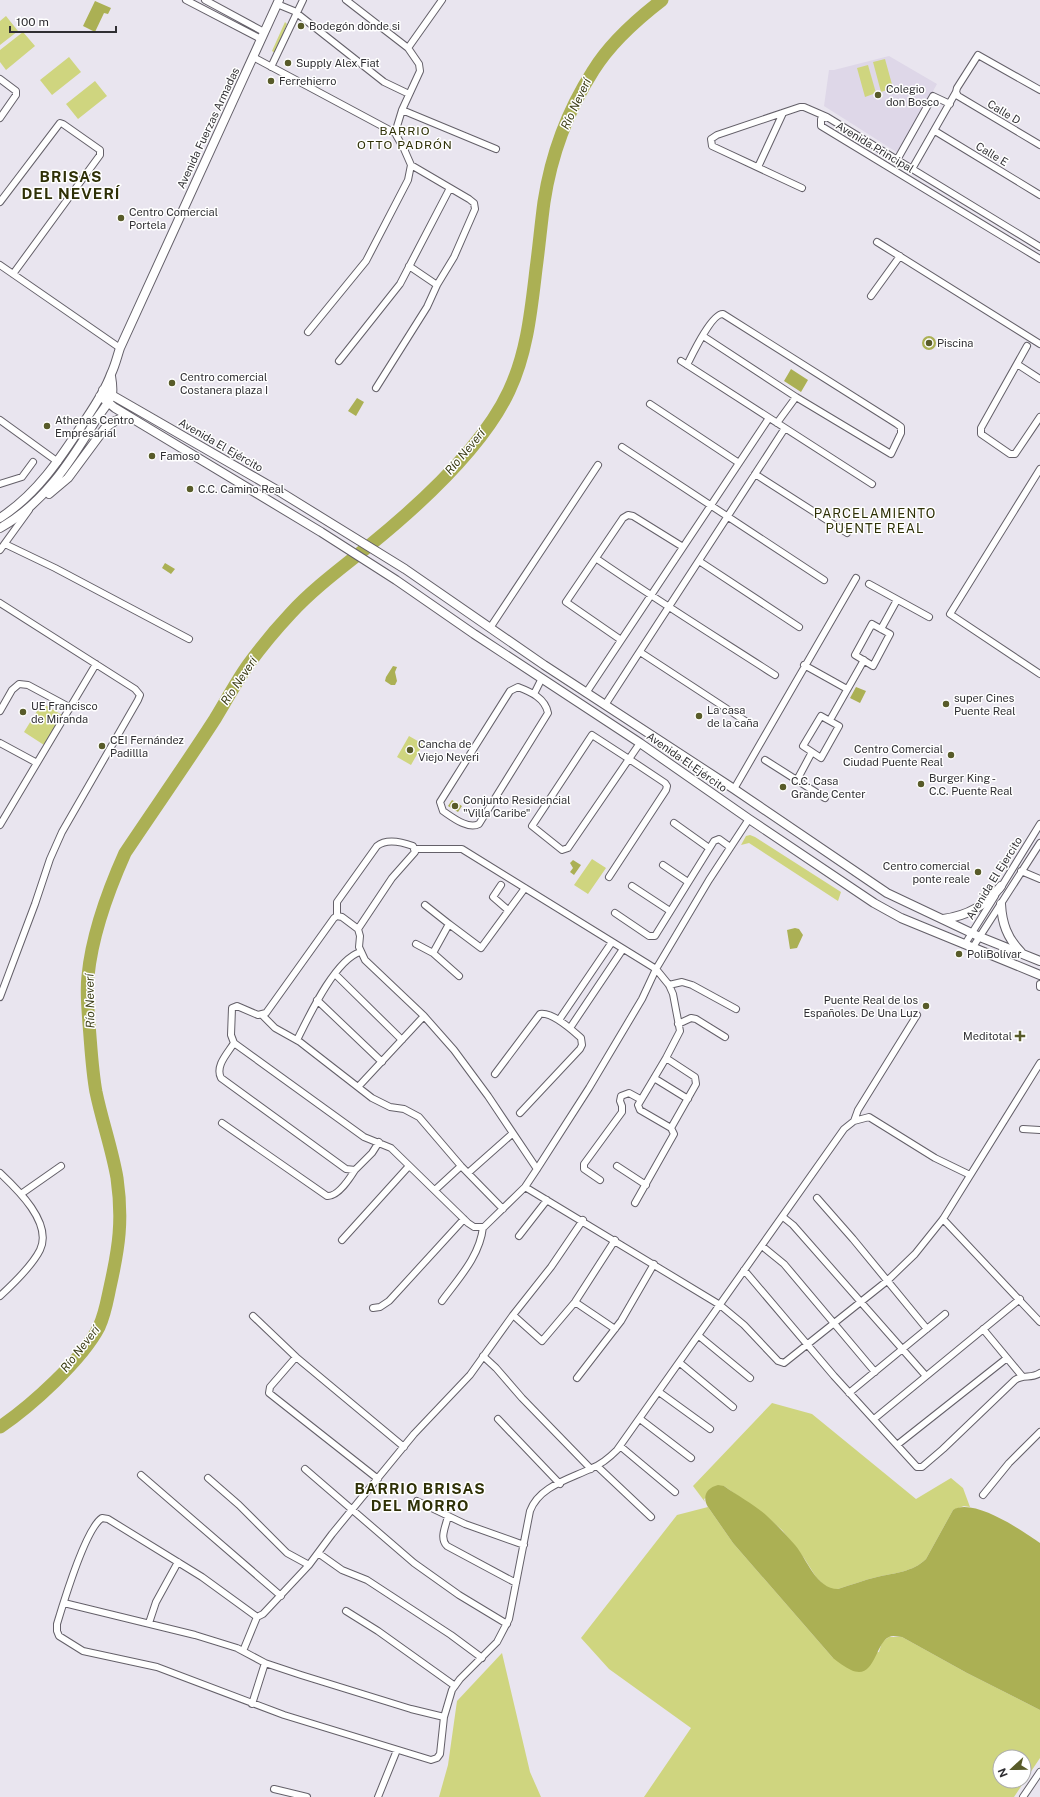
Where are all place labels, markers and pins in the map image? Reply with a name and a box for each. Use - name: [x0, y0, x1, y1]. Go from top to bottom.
- place label: Bodegón donde si: [309, 20, 400, 32]
- marker: Bodegón donde si: [296, 21, 306, 31]
- place label: Supply Alex Fiat: [296, 57, 380, 69]
- marker: Supply Alex Fiat: [283, 58, 293, 68]
- place label: Ferrehierro: [279, 75, 336, 87]
- marker: Ferrehierro: [266, 76, 276, 86]
- place label: Colegio don Bosco: [886, 83, 939, 108]
- marker: Colegio don Bosco: [873, 90, 883, 100]
- place label: Centro Comercial Portela: [129, 206, 218, 231]
- marker: Centro Comercial Portela: [116, 213, 126, 223]
- place label: Piscina: [937, 337, 973, 349]
- marker: Piscina: [924, 338, 934, 348]
- place label: Centro comercial Costanera plaza I: [180, 371, 268, 396]
- marker: Centro comercial Costanera plaza I: [167, 378, 177, 388]
- place label: Athenas Centro Empresarial: [55, 414, 134, 439]
- marker: Athenas Centro Empresarial: [42, 421, 52, 431]
- place label: Famoso: [160, 450, 200, 462]
- marker: Famoso: [147, 451, 157, 461]
- place label: C.C. Camino Real: [198, 483, 284, 495]
- marker: C.C. Camino Real: [185, 484, 195, 494]
- place label: super Cines Puente Real: [954, 692, 1016, 717]
- marker: super Cines Puente Real: [941, 699, 951, 709]
- place label: UE Francisco de Miranda: [31, 700, 98, 725]
- place label: La casa de la caña: [707, 704, 759, 729]
- marker: UE Francisco de Miranda: [18, 707, 28, 717]
- marker: La casa de la caña: [694, 711, 704, 721]
- place label: CEI Fernández Padillla: [110, 734, 184, 759]
- place label: Cancha de Viejo Neveri: [418, 738, 479, 763]
- marker: CEI Fernández Padillla: [97, 741, 107, 751]
- place label: Centro Comercial Ciudad Puente Real: [843, 743, 943, 768]
- marker: Cancha de Viejo Neveri: [405, 745, 415, 755]
- marker: Centro Comercial Ciudad Puente Real: [946, 750, 956, 760]
- place label: Burger King - C.C. Puente Real: [929, 772, 1013, 797]
- place label: C.C. Casa Grande Center: [791, 775, 866, 800]
- marker: Burger King - C.C. Puente Real: [916, 779, 926, 789]
- marker: C.C. Casa Grande Center: [778, 782, 788, 792]
- place label: Conjunto Residencial "Villa Caribe": [463, 794, 570, 819]
- marker: Conjunto Residencial "Villa Caribe": [450, 801, 460, 811]
- place label: Centro comercial ponte reale: [883, 860, 970, 885]
- marker: Centro comercial ponte reale: [973, 867, 983, 877]
- place label: PoliBolívar: [967, 948, 1022, 960]
- marker: PoliBolívar: [954, 949, 964, 959]
- place label: Puente Real de los Españoles. De Una Luz: [803, 994, 918, 1019]
- marker: Puente Real de los Españoles. De Una Luz: [921, 1001, 931, 1011]
- place label: Meditotal: [963, 1030, 1012, 1042]
- marker: Meditotal: [1015, 1031, 1025, 1041]

